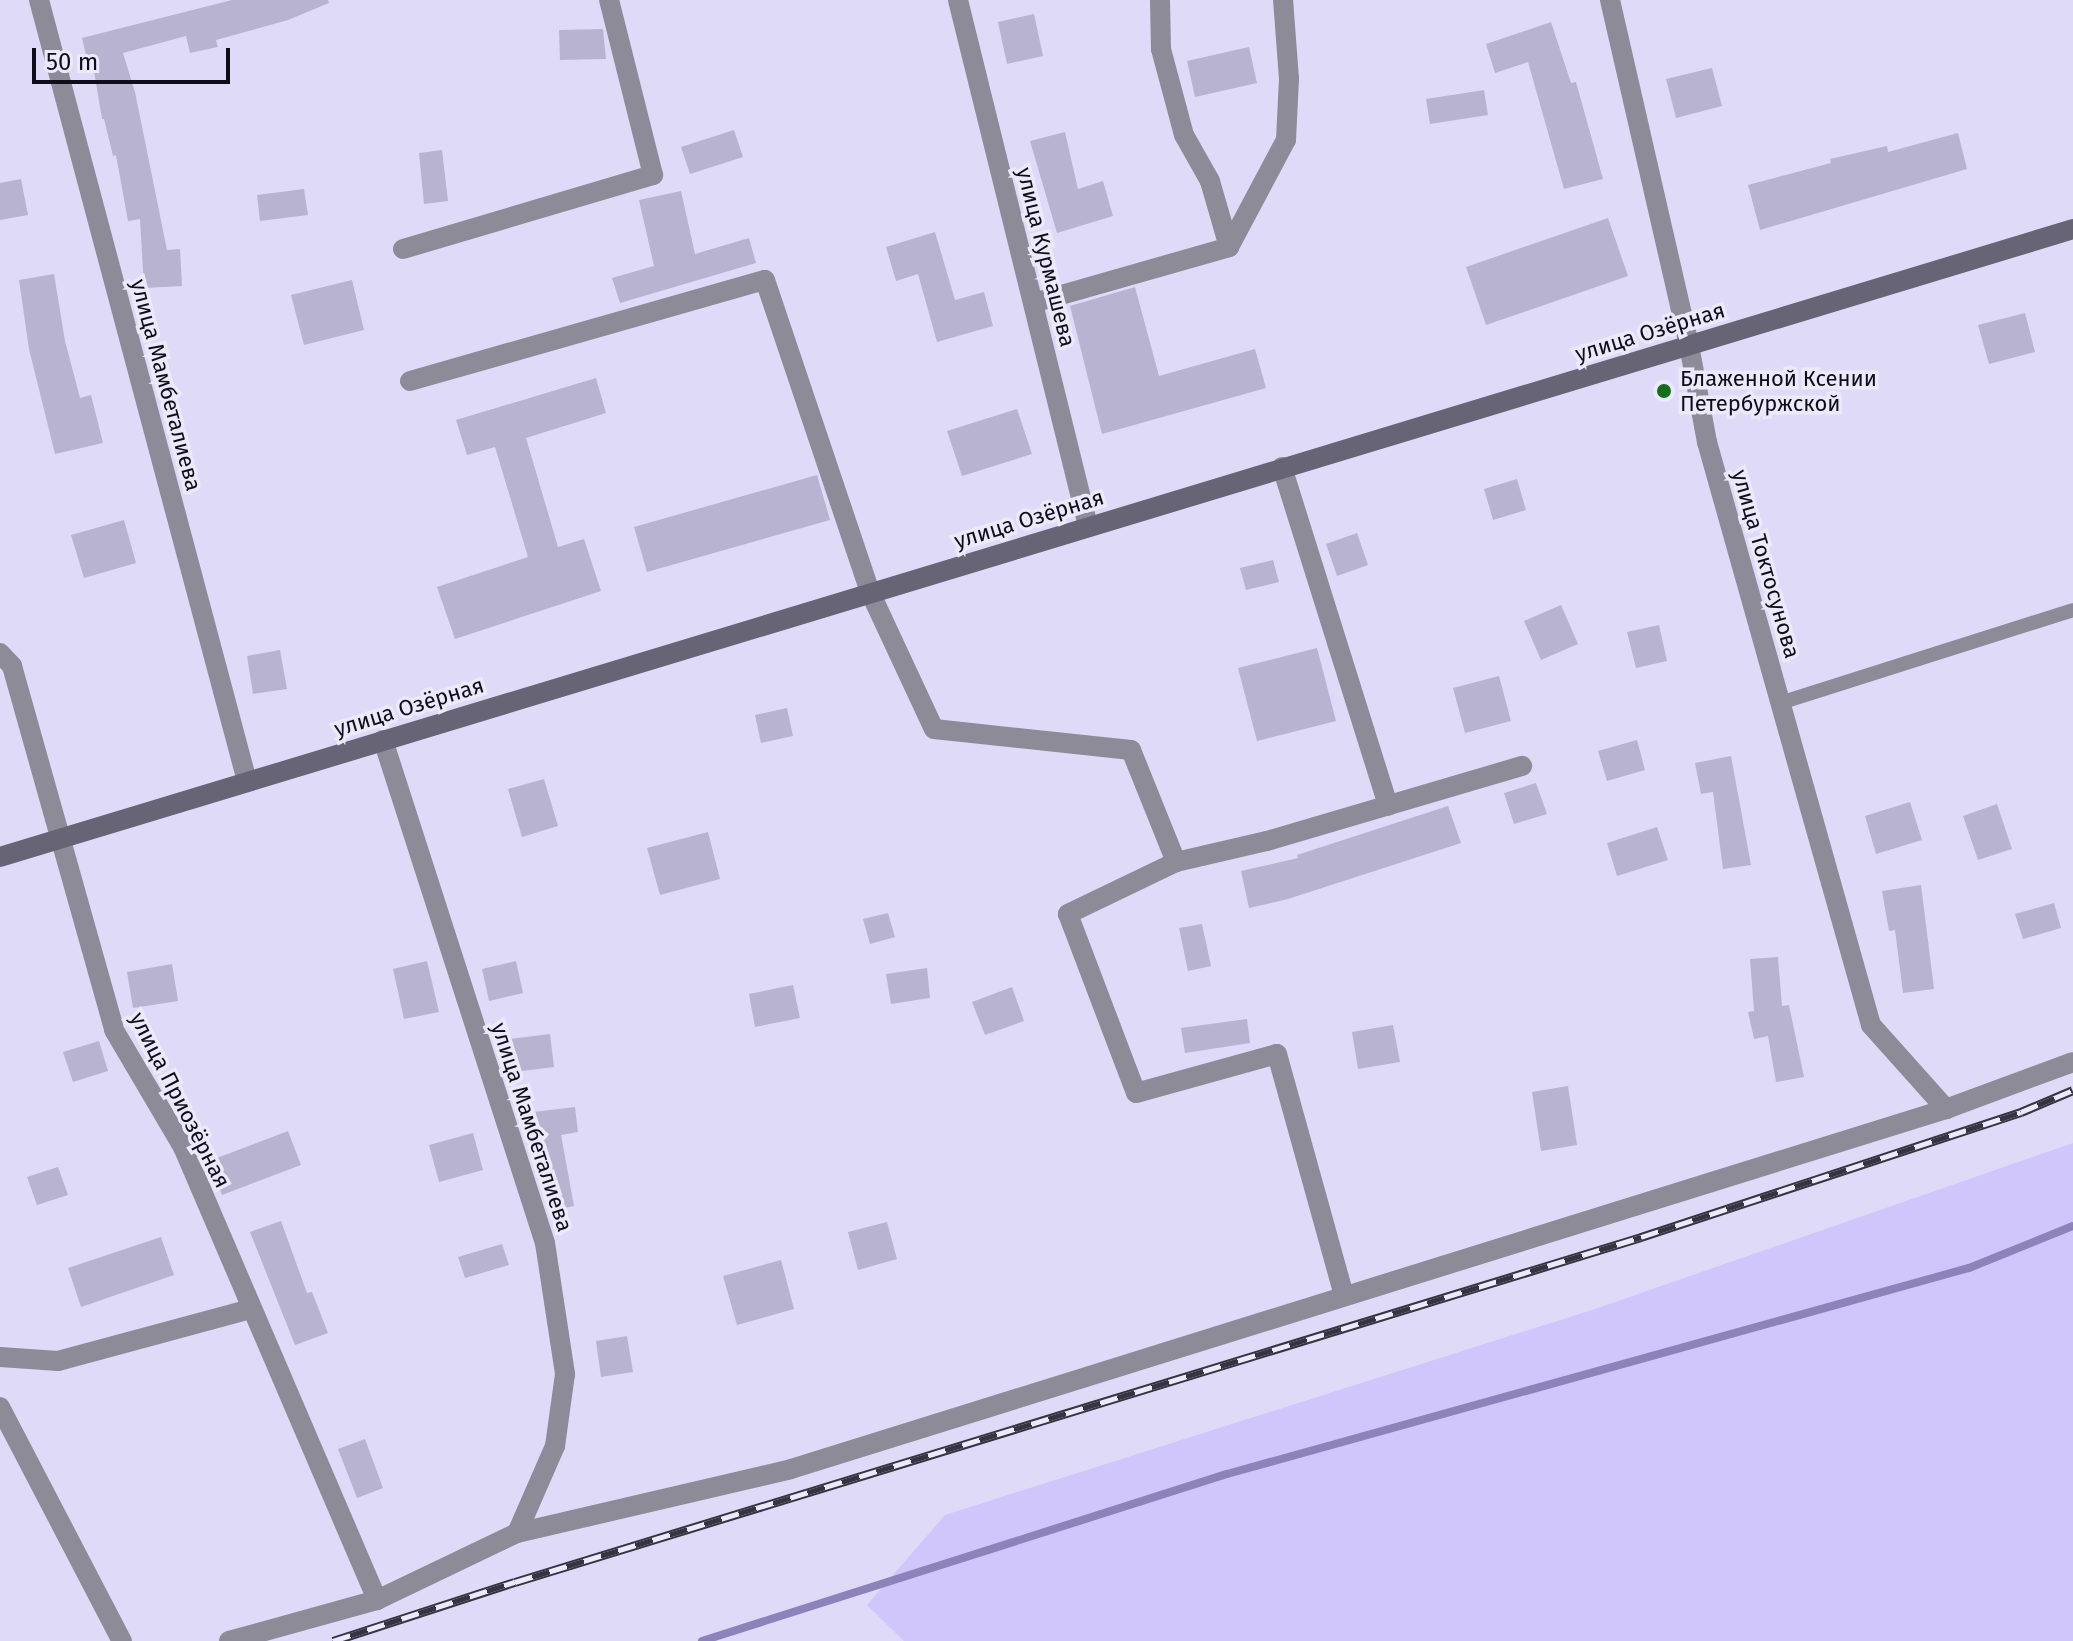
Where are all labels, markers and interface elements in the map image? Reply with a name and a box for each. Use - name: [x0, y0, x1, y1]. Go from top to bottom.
- scale bar: [36, 32, 234, 82]
- text: 50 m: [46, 48, 98, 76]
- street label: улица Курмашева: [1011, 164, 1081, 350]
- street label: улица Мамбеталиева: [125, 276, 207, 494]
- street label: улица Озёрная: [1572, 297, 1728, 367]
- place label: Блаженной Ксении Петербуржской: [1680, 365, 1877, 416]
- marker: Блаженной Ксении Петербуржской: [1655, 382, 1673, 400]
- street label: улица Токтосунова: [1726, 467, 1806, 661]
- street label: улица Озёрная: [951, 484, 1107, 554]
- street label: улица Озёрная: [331, 672, 487, 742]
- street label: улица Приозёрная: [124, 1008, 236, 1192]
- street label: улица Мамбеталиева: [486, 1019, 578, 1235]

